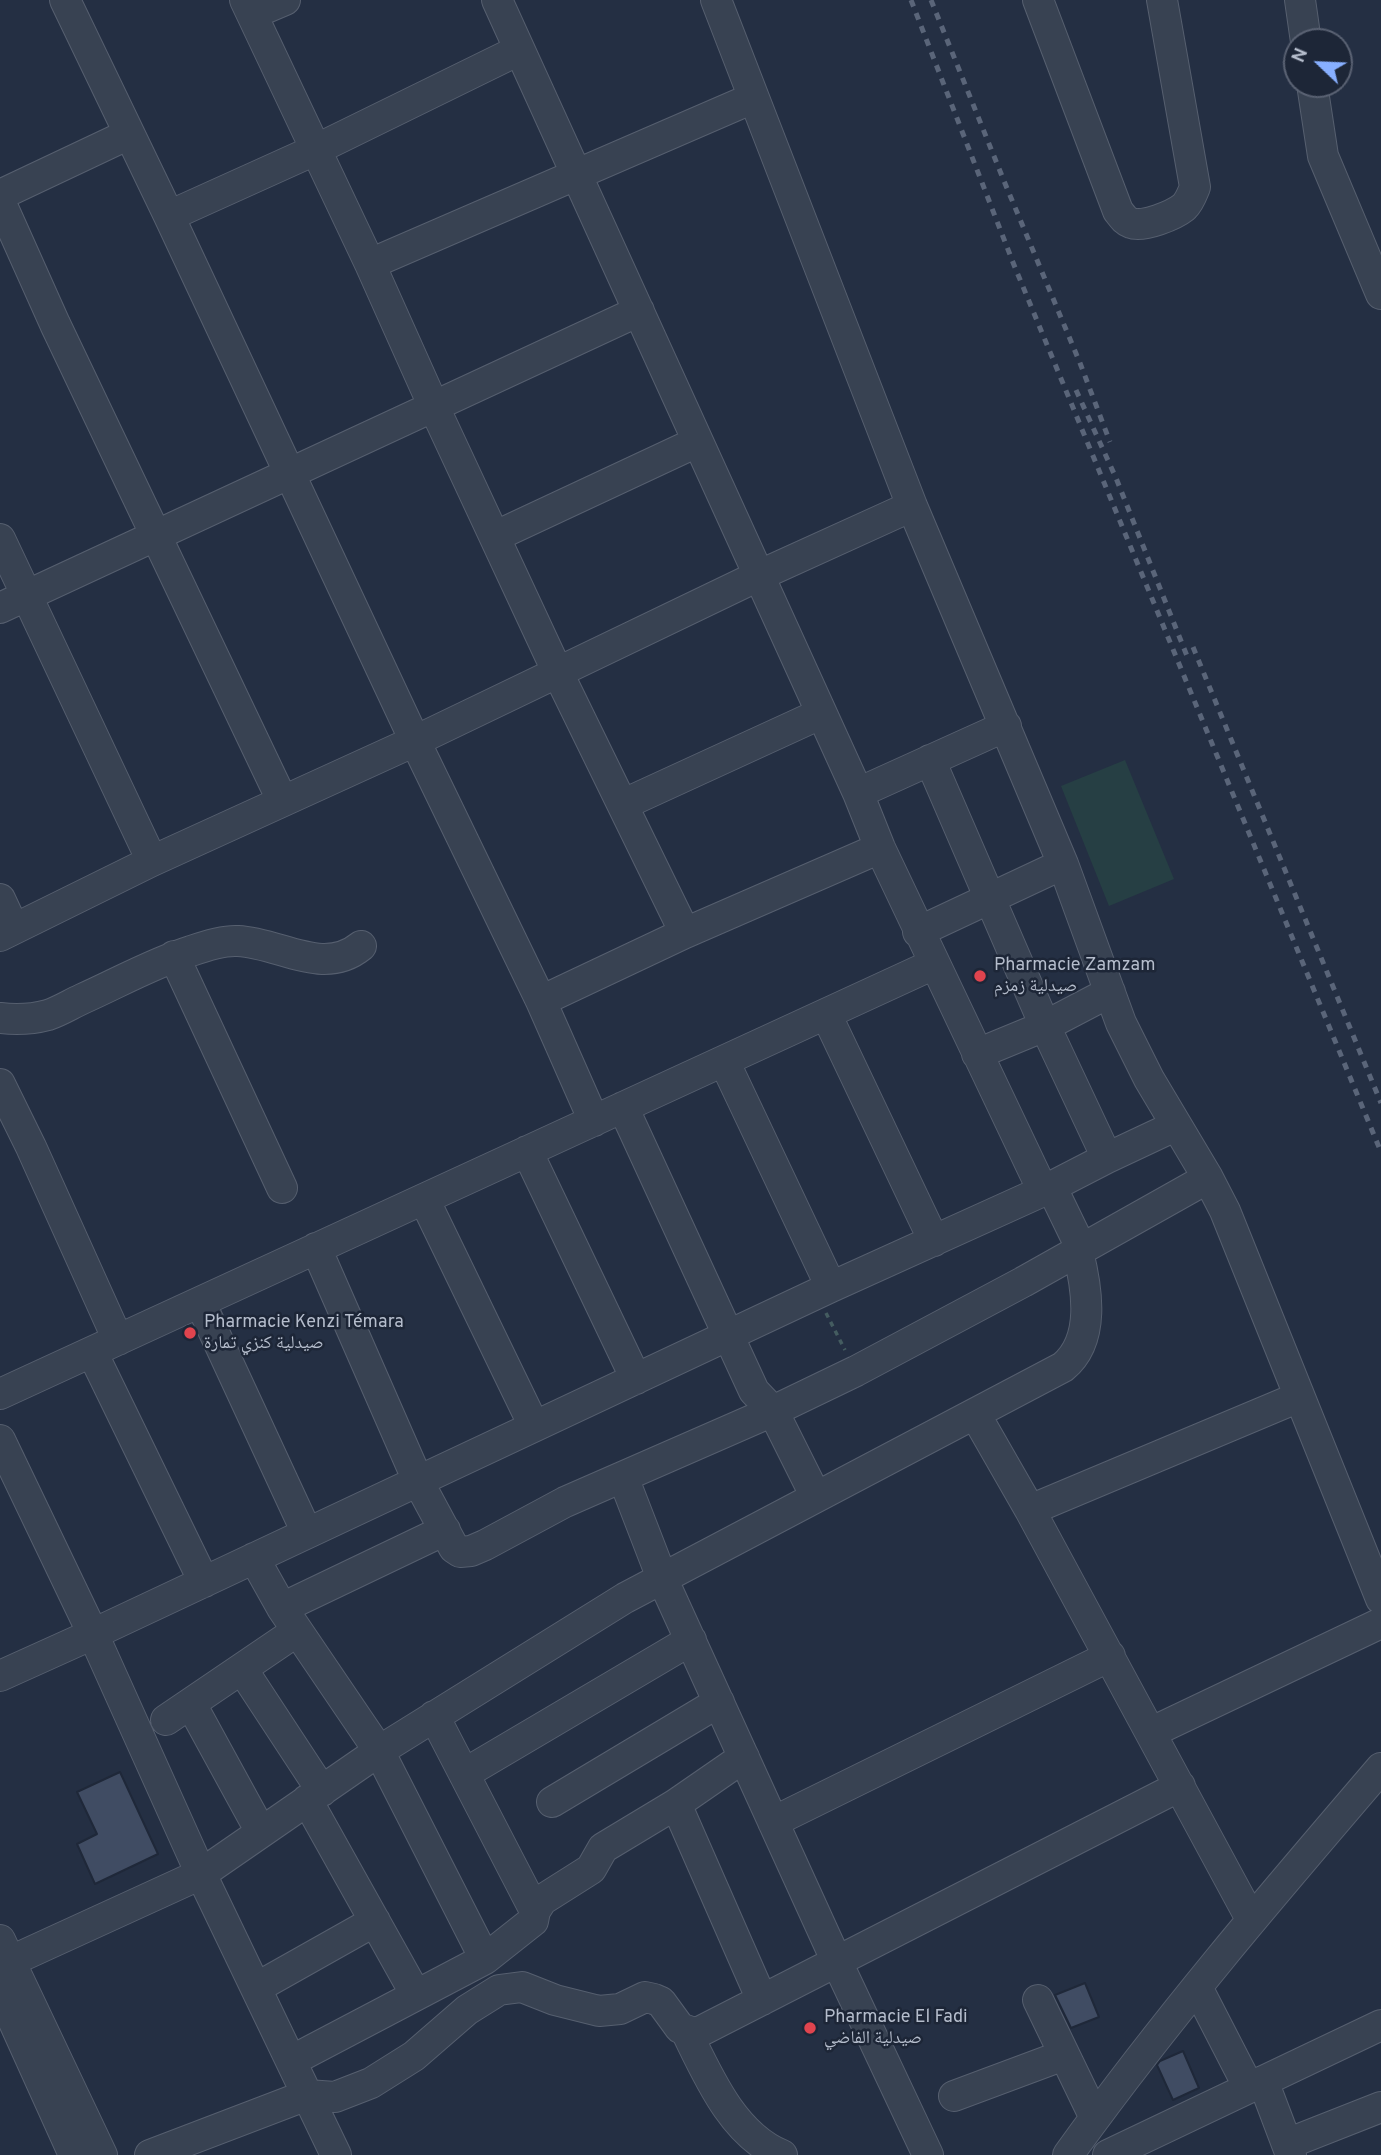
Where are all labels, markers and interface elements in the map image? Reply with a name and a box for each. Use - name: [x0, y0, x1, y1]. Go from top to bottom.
- north arrow: [1283, 28, 1353, 98]
- text: N: [1287, 45, 1314, 67]
- place label: Pharmacie Zamzam صيدلية زمزم: [994, 955, 1155, 998]
- marker: Pharmacie Zamzam صيدلية زمزم: [972, 968, 988, 984]
- place label: Pharmacie Kenzi Témara صيدلية كنزي تمارة: [204, 1312, 404, 1354]
- marker: Pharmacie Kenzi Témara صيدلية كنزي تمارة: [182, 1325, 198, 1341]
- place label: Pharmacie El Fadi صيدلية الفاضي: [824, 2007, 968, 2050]
- marker: Pharmacie El Fadi صيدلية الفاضي: [802, 2020, 818, 2036]

